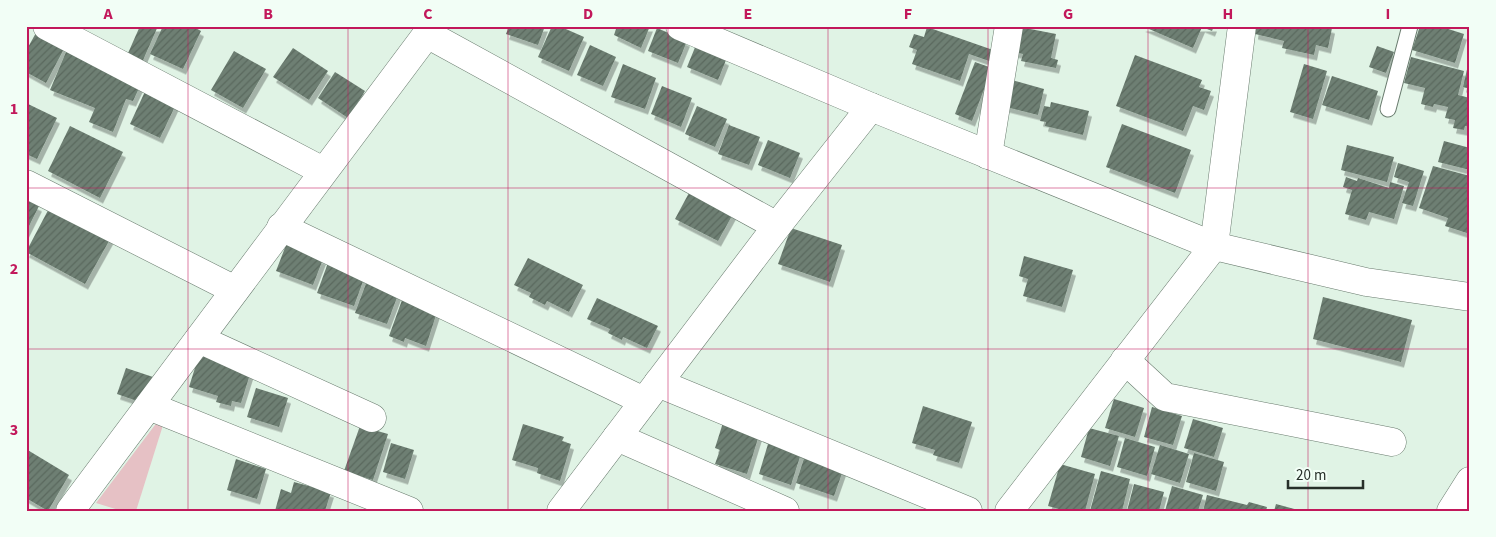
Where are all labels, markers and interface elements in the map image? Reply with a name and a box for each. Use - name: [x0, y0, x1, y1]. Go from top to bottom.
- text: A: [102, 3, 113, 25]
- text: B: [263, 3, 273, 25]
- text: C: [423, 3, 433, 25]
- text: D: [583, 3, 593, 25]
- text: E: [744, 3, 752, 25]
- text: F: [904, 3, 912, 25]
- text: G: [1063, 3, 1073, 25]
- text: H: [1223, 3, 1233, 25]
- text: I: [1386, 3, 1390, 25]
- text: 1: [10, 98, 18, 120]
- text: 2: [10, 258, 18, 280]
- text: 3: [10, 419, 18, 441]
- scale bar: [1288, 457, 1364, 489]
- text: 20 m: [1296, 465, 1326, 486]

